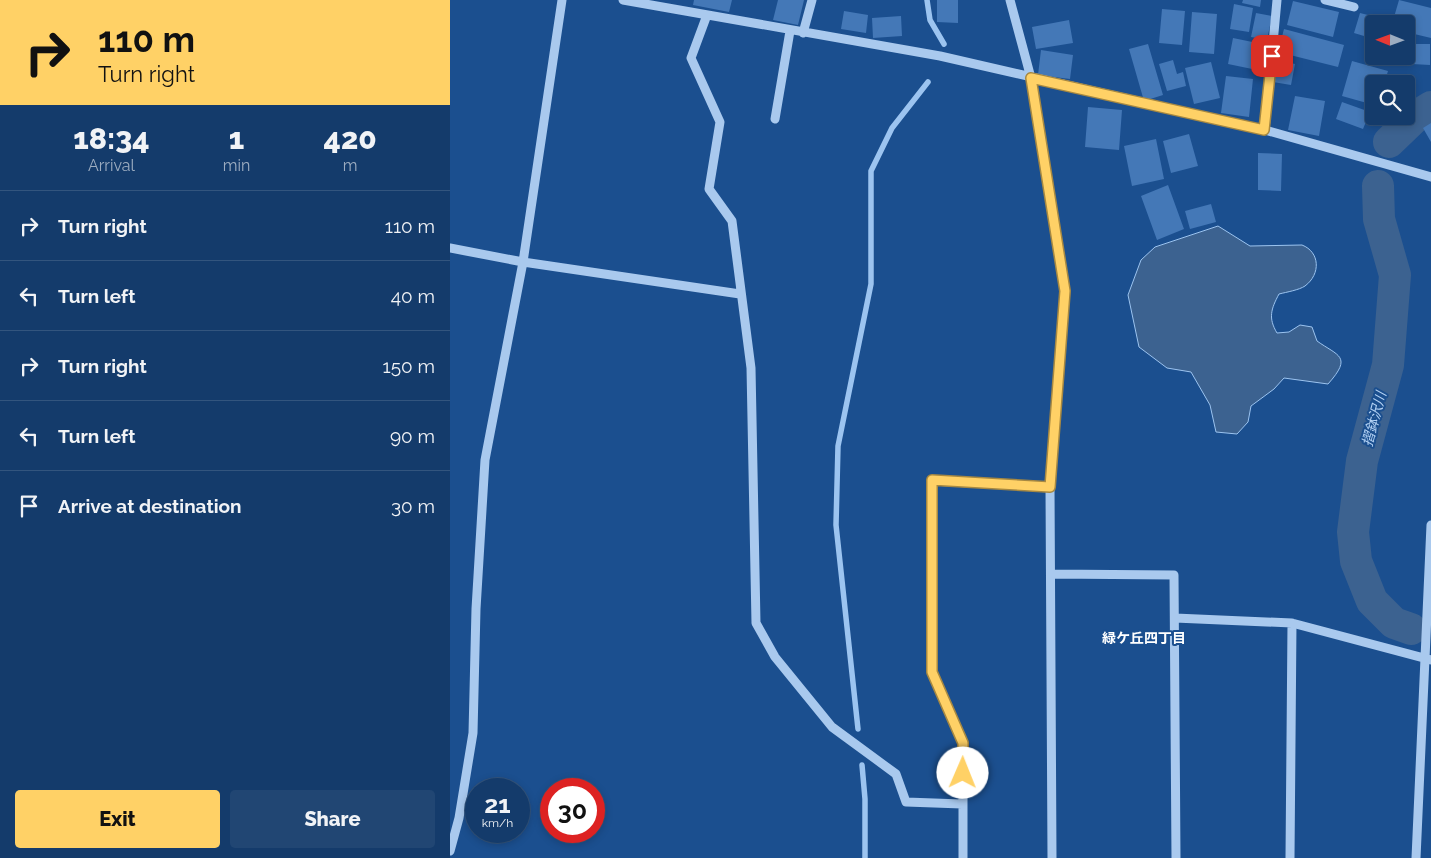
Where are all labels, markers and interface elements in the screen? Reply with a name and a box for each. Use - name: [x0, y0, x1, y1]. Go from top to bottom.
- north arrow: [1365, 15, 1415, 65]
- map controls: [1365, 15, 1415, 125]
- text: 110 m: [98, 19, 195, 60]
- icon: right: [15, 20, 80, 85]
- pin: [1251, 35, 1293, 77]
- icon: arrive: [1258, 42, 1286, 70]
- text: Turn right: [98, 61, 195, 87]
- button: search: [1365, 75, 1415, 125]
- text: 18:34: [73, 121, 150, 156]
- text: 1: [229, 121, 244, 156]
- text: 420: [324, 121, 377, 156]
- text: Arrival: [88, 156, 135, 175]
- text: min: [223, 156, 250, 175]
- text: m: [343, 156, 358, 175]
- icon: right: [15, 212, 43, 240]
- text: Turn right: [58, 215, 147, 237]
- text: 110 m: [385, 215, 435, 237]
- icon: left: [15, 282, 43, 310]
- text: Turn left: [58, 285, 135, 307]
- text: 40 m: [391, 285, 435, 307]
- icon: right: [15, 352, 43, 380]
- text: Turn right: [58, 355, 147, 377]
- text: 150 m: [383, 355, 435, 377]
- water label: 摺鉢沢川: [1359, 388, 1389, 448]
- icon: left: [15, 422, 43, 450]
- text: Turn left: [58, 425, 135, 447]
- text: 90 m: [390, 425, 435, 447]
- icon: arrive: [15, 492, 43, 520]
- text: Arrive at destination: [58, 495, 242, 517]
- text: 30 m: [391, 495, 435, 517]
- district label: 緑ケ丘四丁目: [1102, 630, 1186, 646]
- position arrow: [936, 746, 988, 798]
- speed limit sign: 30: [540, 778, 605, 843]
- text: 21: [484, 789, 511, 819]
- button: Exit: [15, 790, 220, 848]
- button: Share: [230, 790, 435, 848]
- text: km/h: [482, 816, 513, 830]

